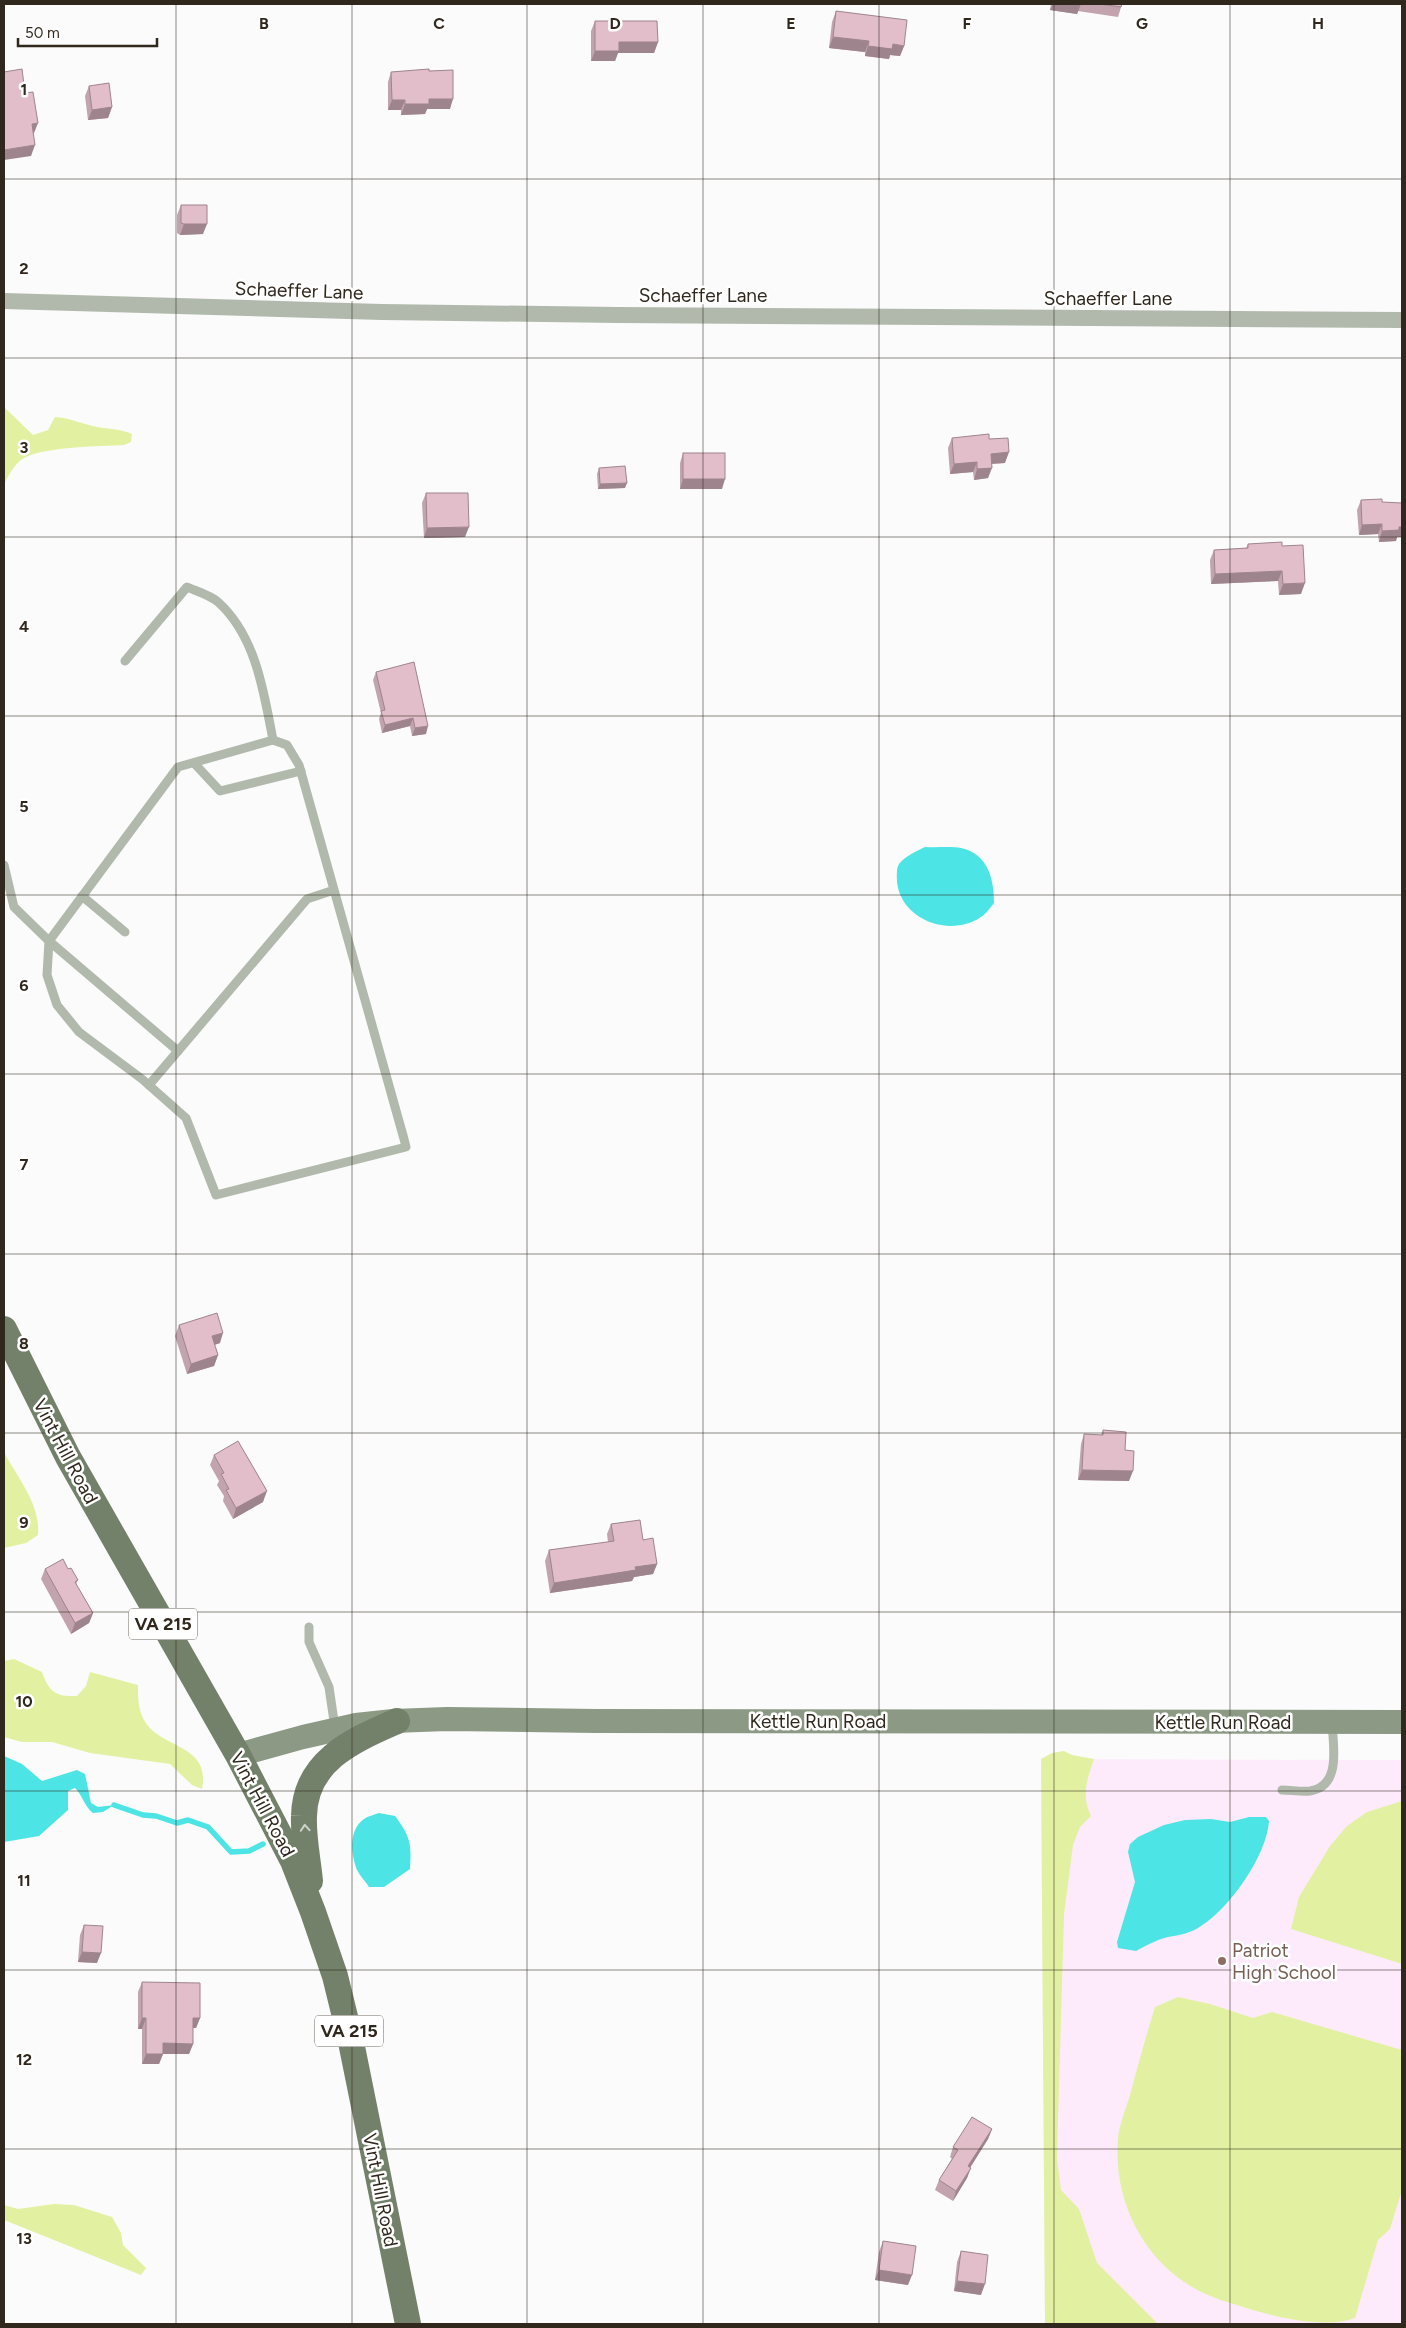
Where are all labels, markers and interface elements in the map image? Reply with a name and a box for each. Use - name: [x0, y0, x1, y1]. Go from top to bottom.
- text: B: [259, 14, 269, 33]
- text: C: [433, 14, 445, 33]
- text: D: [609, 14, 621, 33]
- text: E: [786, 14, 796, 33]
- text: F: [963, 14, 972, 33]
- text: G: [1136, 14, 1148, 33]
- text: H: [1312, 14, 1324, 33]
- scale bar: [18, 15, 156, 47]
- text: 50 m: [25, 24, 60, 42]
- text: 1: [21, 80, 27, 99]
- text: 2: [19, 259, 29, 278]
- street label: Schaeffer Lane: [234, 277, 364, 304]
- street label: Schaeffer Lane: [639, 284, 767, 307]
- street label: Schaeffer Lane: [1044, 287, 1172, 310]
- text: 3: [20, 438, 29, 457]
- text: 4: [19, 617, 29, 636]
- text: 5: [19, 797, 29, 816]
- text: 6: [19, 976, 29, 995]
- text: 7: [20, 1155, 29, 1174]
- text: 8: [19, 1334, 29, 1353]
- street label: Vint Hill Road: [28, 1395, 103, 1508]
- text: 9: [19, 1513, 29, 1532]
- road number: VA 215: [129, 1608, 197, 1640]
- text: 10: [15, 1692, 33, 1711]
- street label: Kettle Run Road: [750, 1710, 886, 1733]
- street label: Kettle Run Road: [1155, 1711, 1291, 1734]
- street label: Vint Hill Road: [225, 1748, 300, 1861]
- one-way arrow: [299, 1824, 310, 1832]
- text: 11: [17, 1871, 31, 1890]
- place label: Patriot High School: [1232, 1939, 1336, 1984]
- marker: Patriot High School: [1216, 1955, 1228, 1967]
- road number: VA 215: [315, 2015, 383, 2046]
- text: 12: [16, 2050, 32, 2069]
- street label: Vint Hill Road: [358, 2131, 403, 2249]
- text: 13: [16, 2229, 32, 2248]

